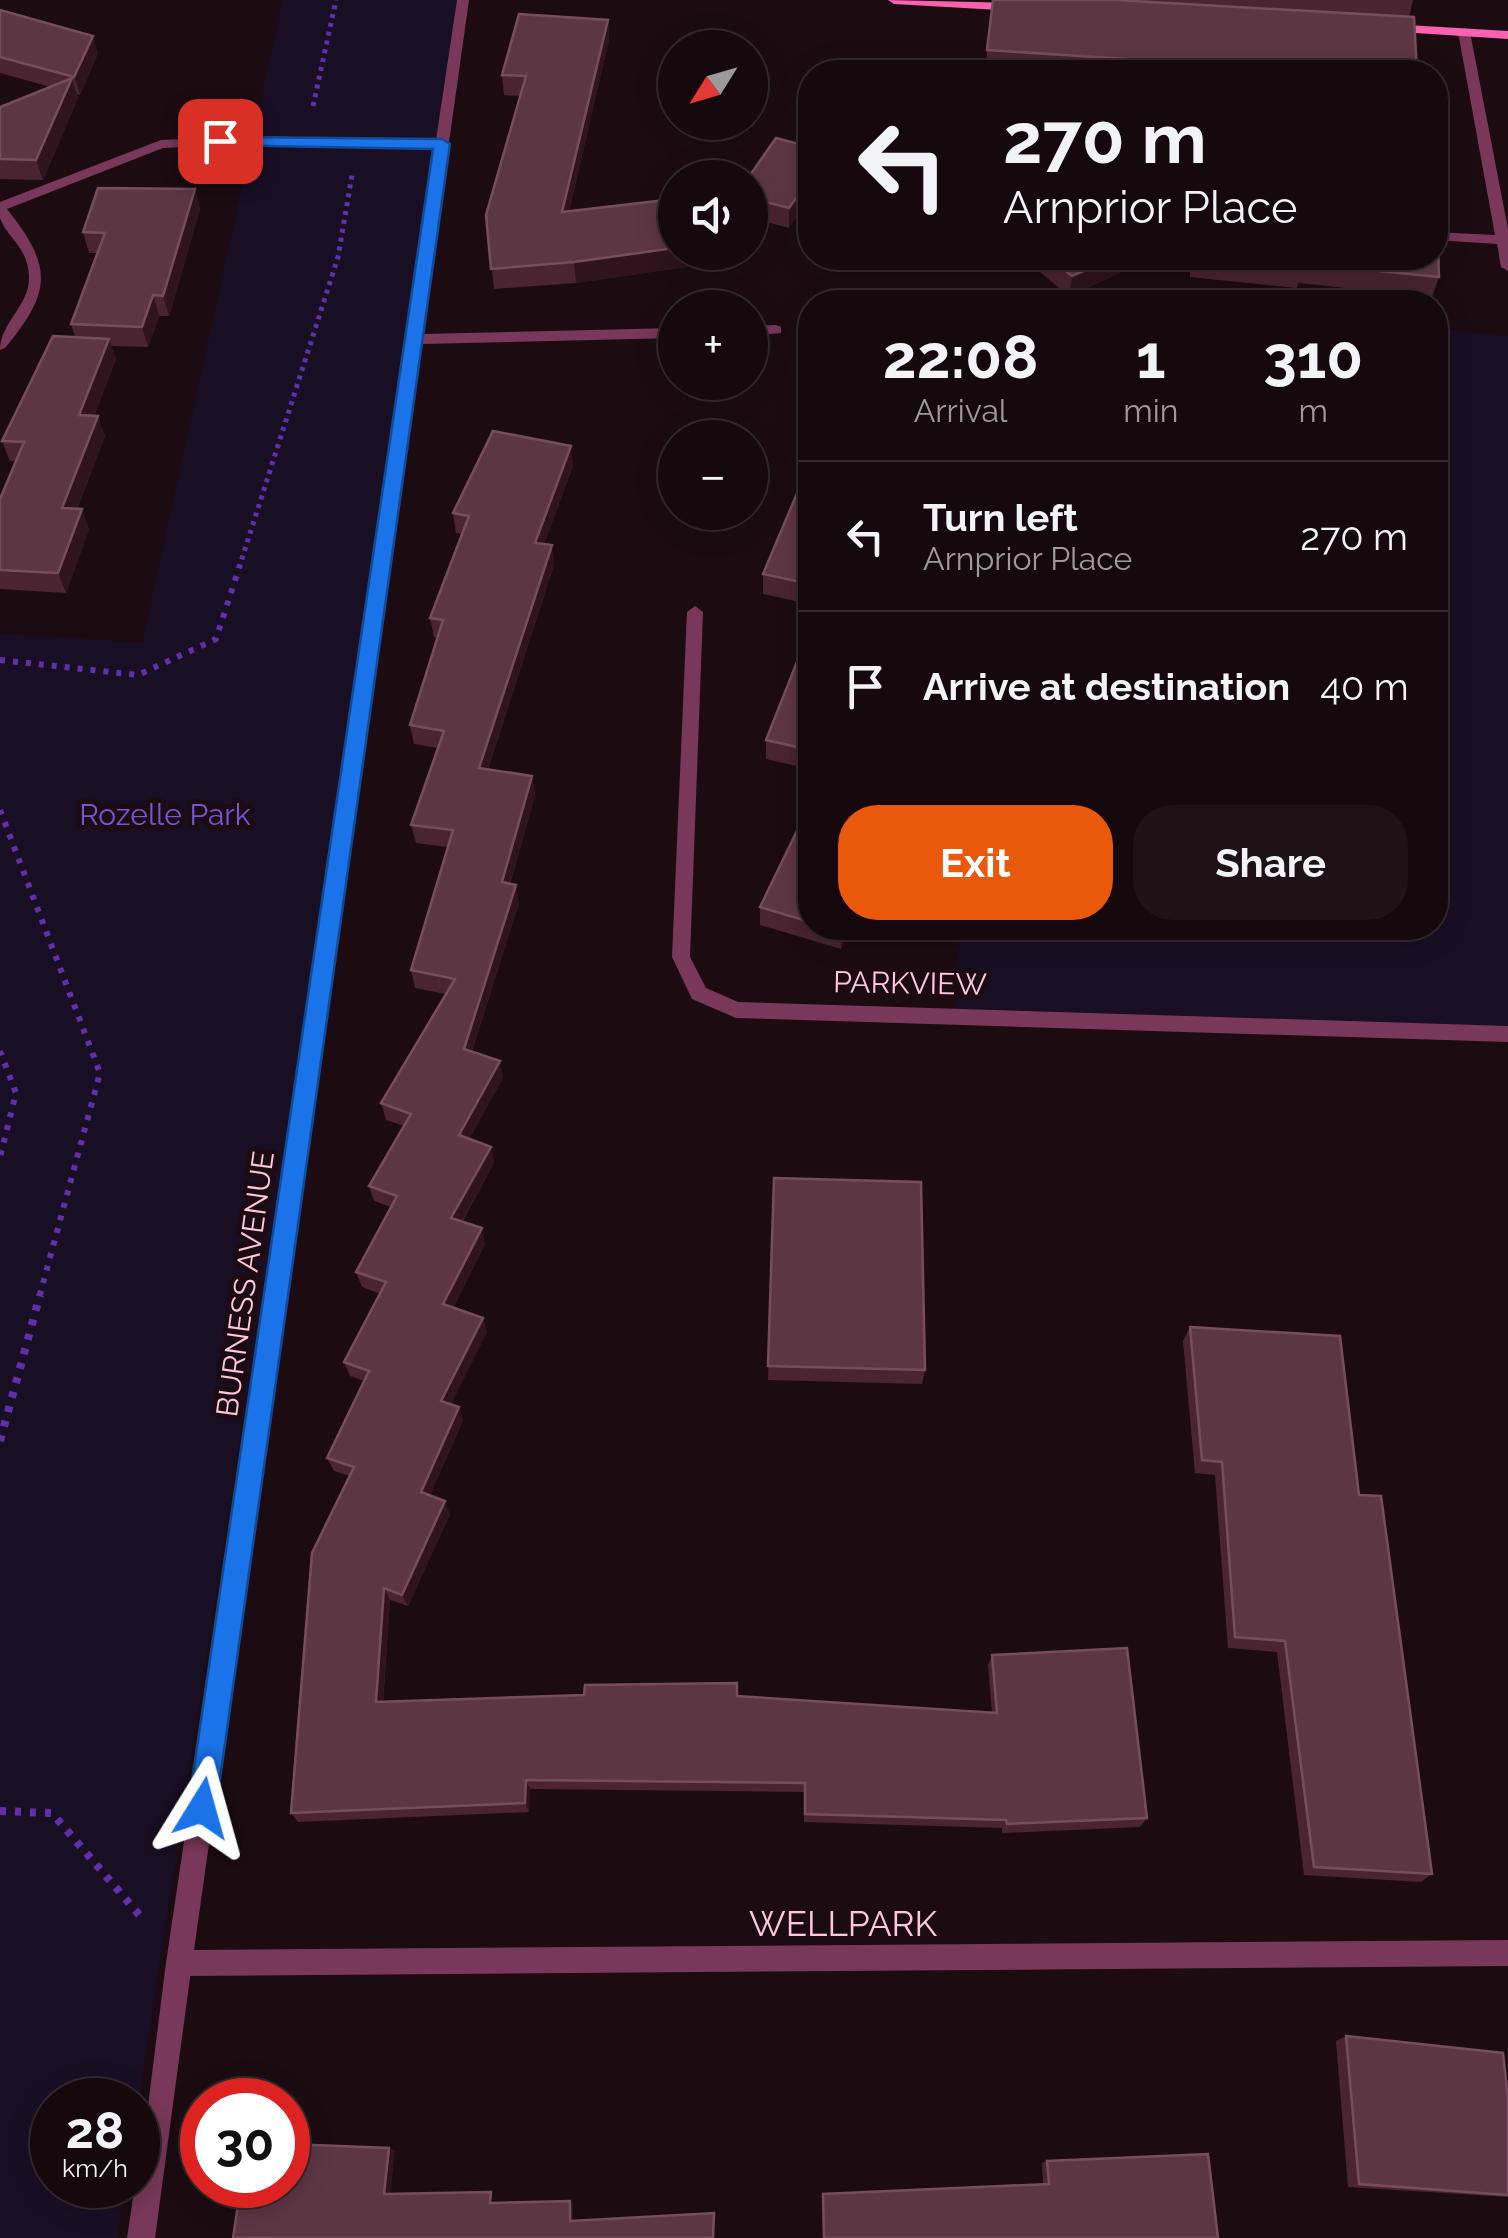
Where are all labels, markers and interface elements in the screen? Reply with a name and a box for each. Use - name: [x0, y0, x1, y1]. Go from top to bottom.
- north arrow: [658, 30, 768, 140]
- map controls: [658, 30, 768, 530]
- text: 270 m: [1003, 97, 1207, 179]
- pin: [178, 99, 263, 184]
- icon: left: [838, 100, 968, 230]
- icon: arrive: [193, 114, 248, 169]
- button: sound: [658, 160, 768, 270]
- text: Arnprior Place: [1003, 181, 1297, 234]
- button: +: [658, 290, 768, 400]
- text: 22:08: [883, 322, 1038, 392]
- text: 1: [1136, 322, 1166, 392]
- text: 310: [1263, 322, 1363, 392]
- text: Arrival: [914, 392, 1008, 429]
- text: min: [1123, 392, 1178, 429]
- text: m: [1298, 392, 1328, 429]
- button: −: [658, 420, 768, 530]
- text: Turn left: [923, 495, 1078, 540]
- icon: left: [838, 509, 893, 564]
- text: 270 m: [1300, 514, 1408, 559]
- text: Arnprior Place: [923, 540, 1132, 577]
- icon: arrive: [838, 659, 893, 714]
- text: Arrive at destination: [923, 664, 1290, 709]
- text: 40 m: [1320, 664, 1409, 709]
- park label: Rozelle Park: [79, 797, 251, 832]
- button: Exit: [838, 805, 1113, 920]
- button: Share: [1133, 805, 1408, 920]
- street label: PARKVIEW: [833, 964, 988, 1002]
- street label: BURNESS AVENUE: [209, 1149, 281, 1419]
- position arrow: [150, 1756, 254, 1860]
- street label: WELLPARK: [749, 1903, 937, 1944]
- speed limit sign: 30: [180, 2078, 310, 2208]
- text: 28: [66, 2101, 124, 2160]
- text: km/h: [62, 2153, 128, 2183]

